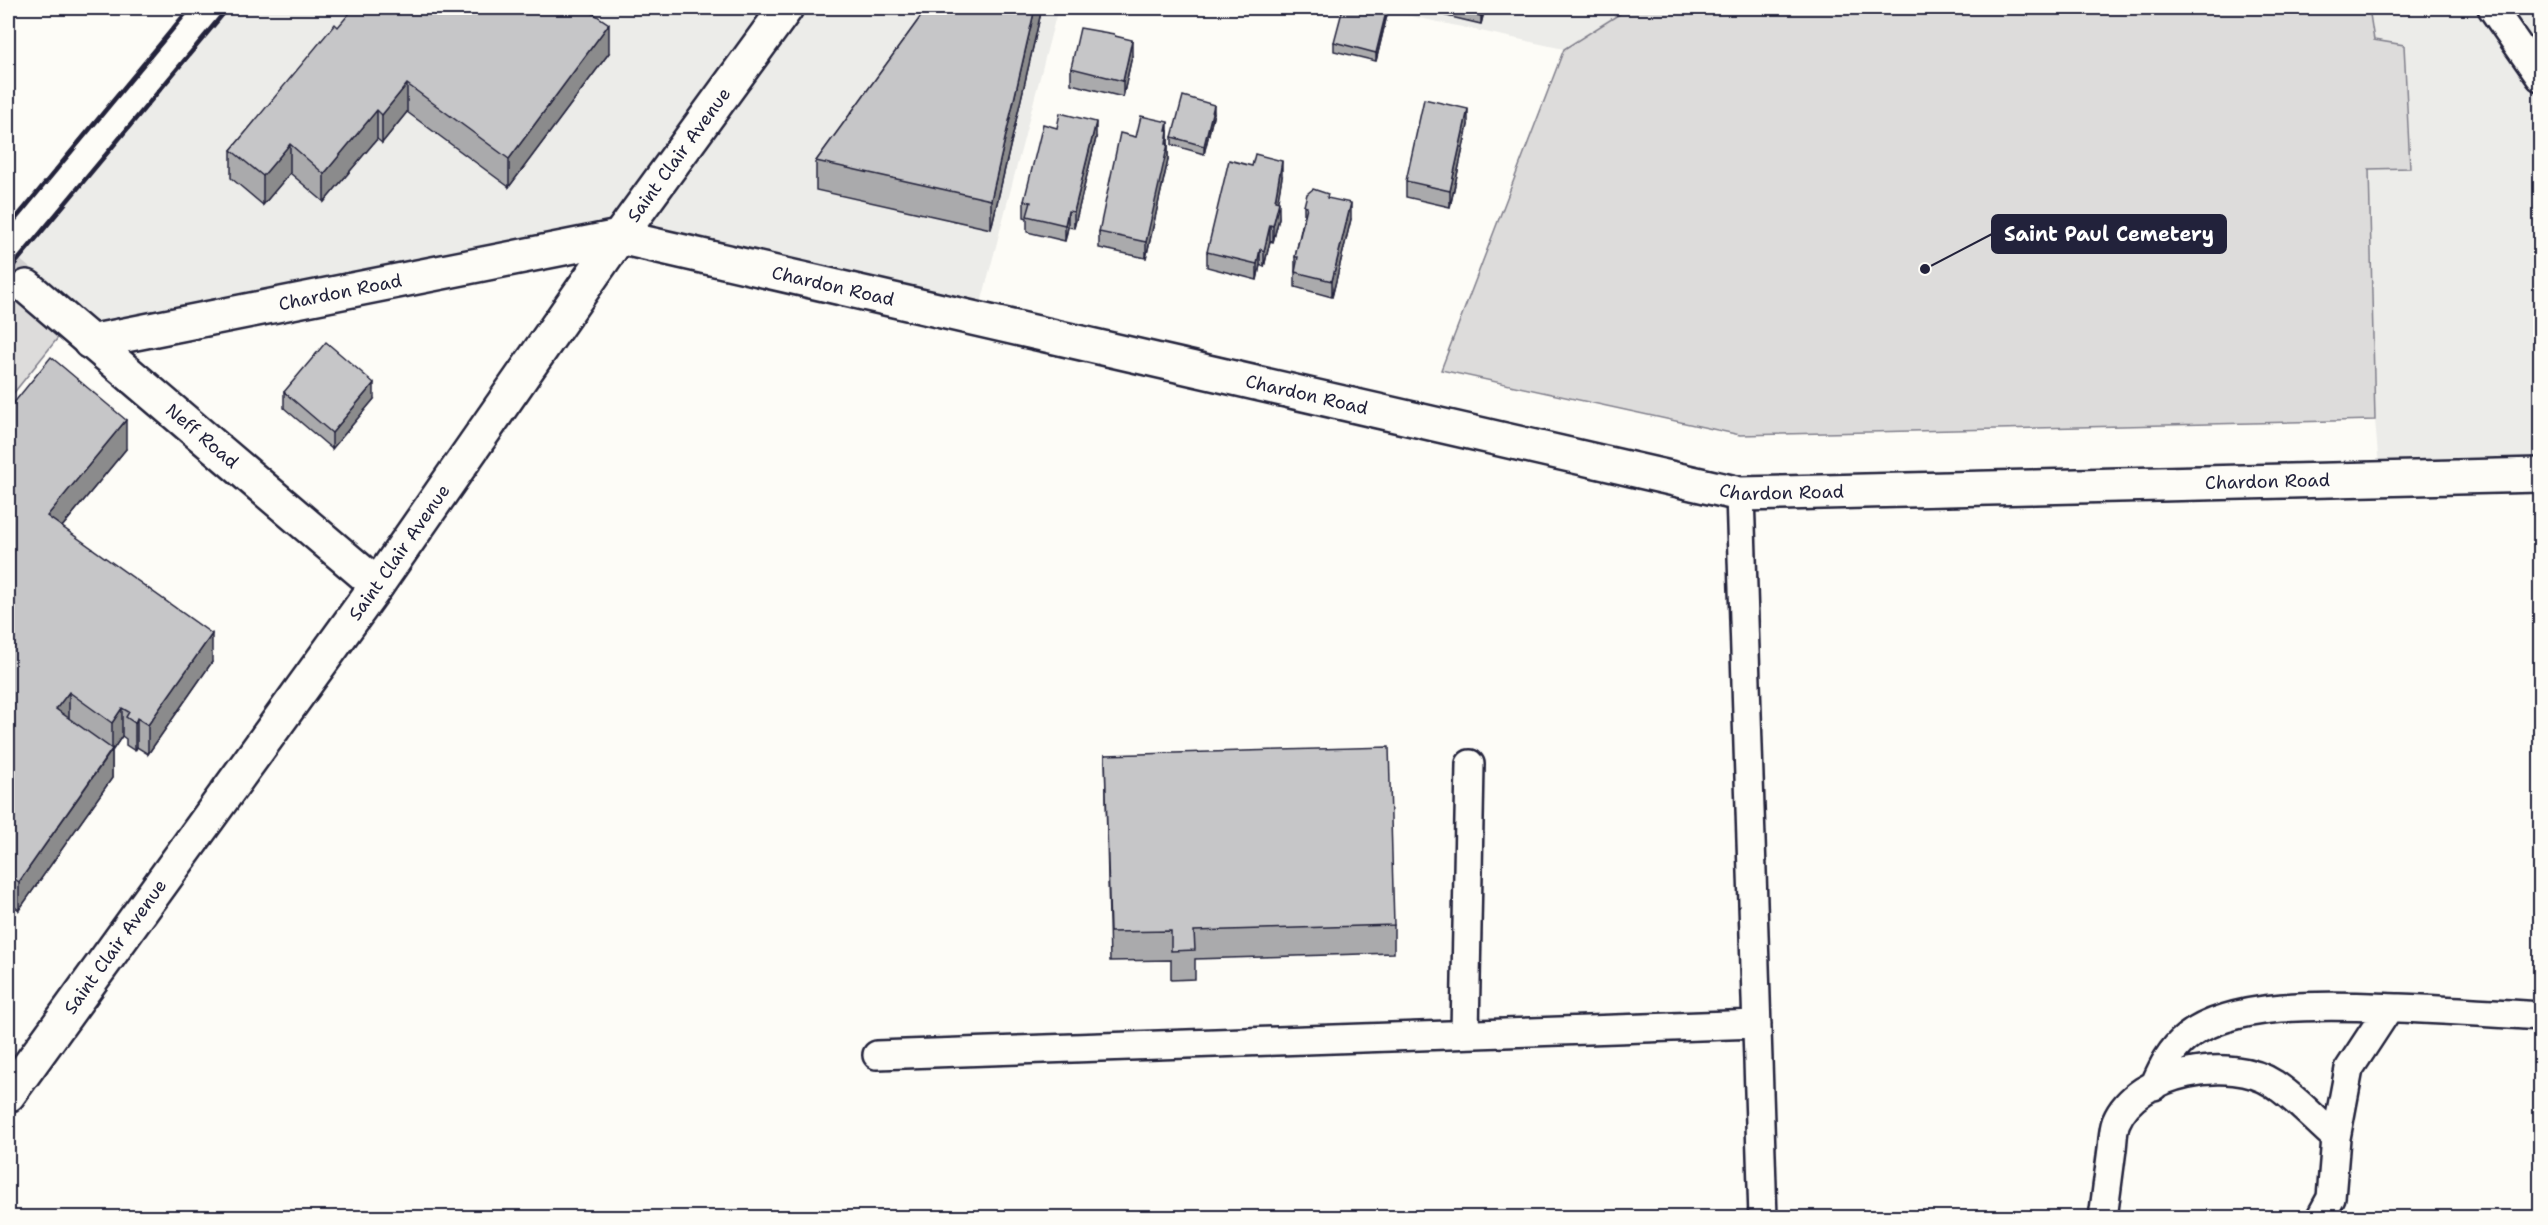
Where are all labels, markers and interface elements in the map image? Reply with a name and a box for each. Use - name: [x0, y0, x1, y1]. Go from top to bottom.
- street label: Saint Clair Avenue: [622, 83, 736, 227]
- callout: Saint Paul Cemetery: [1992, 215, 2226, 253]
- text: Saint Paul Cemetery: [2004, 221, 2214, 247]
- street label: Chardon Road: [770, 260, 897, 312]
- street label: Chardon Road: [276, 268, 404, 316]
- street label: Chardon Road: [1243, 369, 1370, 420]
- street label: Neff Road: [161, 398, 244, 474]
- street label: Chardon Road: [2205, 468, 2330, 495]
- street label: Chardon Road: [1717, 478, 1844, 506]
- street label: Saint Clair Avenue: [343, 480, 455, 625]
- street label: Saint Clair Avenue: [58, 874, 172, 1019]

